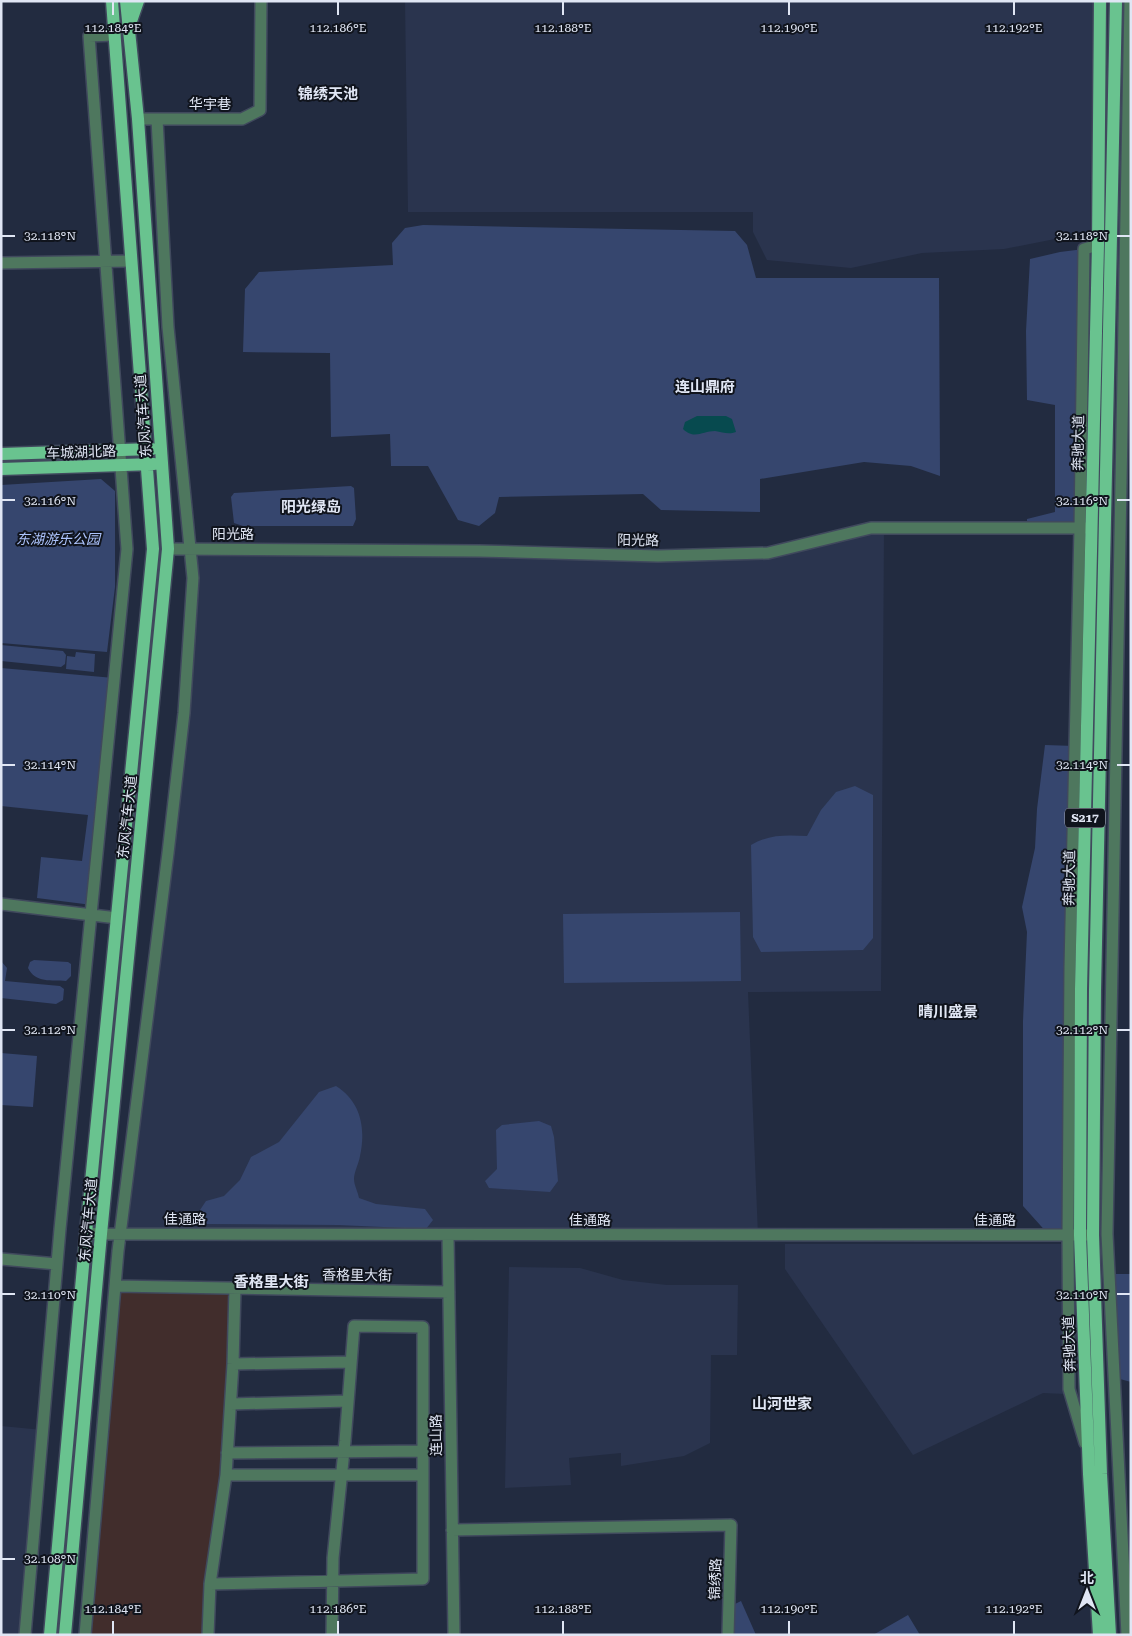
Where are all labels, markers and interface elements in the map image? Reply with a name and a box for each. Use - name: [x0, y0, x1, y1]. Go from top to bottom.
- text: 112.184°E: [85, 21, 141, 35]
- text: 112.186°E: [310, 21, 366, 35]
- text: 112.188°E: [535, 21, 591, 35]
- text: 112.190°E: [761, 21, 817, 35]
- text: 112.192°E: [986, 21, 1042, 35]
- district label: 锦绣天池: [298, 85, 358, 103]
- street label: 华宇巷: [189, 96, 231, 112]
- text: 32.118°N: [24, 229, 76, 243]
- text: 32.118°N: [1056, 229, 1108, 243]
- street label: 东风汽车大道: [132, 374, 154, 458]
- district label: 连山鼎府: [675, 378, 735, 396]
- street label: 奔驰大道: [1070, 415, 1086, 471]
- street label: 车城湖北路: [46, 443, 116, 461]
- text: 32.116°N: [24, 494, 76, 508]
- text: 32.116°N: [1056, 494, 1108, 508]
- district label: 阳光绿岛: [281, 498, 341, 516]
- street label: 阳光路: [212, 526, 254, 542]
- park label: 东湖游乐公园: [16, 531, 102, 547]
- street label: 阳光路: [617, 532, 659, 548]
- text: 32.114°N: [24, 758, 76, 772]
- text: 32.114°N: [1056, 758, 1108, 772]
- street label: 东风汽车大道: [115, 774, 139, 860]
- road number: S217: [1065, 808, 1105, 828]
- street label: 奔驰大道: [1061, 850, 1077, 906]
- district label: 晴川盛景: [918, 1003, 978, 1021]
- text: 32.112°N: [24, 1023, 76, 1037]
- text: 32.112°N: [1056, 1023, 1108, 1037]
- street label: 东风汽车大道: [76, 1177, 100, 1263]
- street label: 佳通路: [164, 1211, 206, 1227]
- street label: 佳通路: [569, 1212, 611, 1228]
- street label: 佳通路: [974, 1212, 1016, 1228]
- street label: 香格里大街: [322, 1266, 392, 1284]
- district label: 香格里大街: [233, 1273, 309, 1291]
- text: 32.110°N: [24, 1288, 76, 1302]
- text: 32.110°N: [1056, 1288, 1108, 1302]
- street label: 奔驰大道: [1060, 1316, 1078, 1372]
- district label: 山河世家: [752, 1395, 812, 1413]
- street label: 连山路: [428, 1414, 444, 1456]
- text: 32.108°N: [24, 1552, 76, 1566]
- street label: 锦绣路: [706, 1558, 724, 1600]
- north arrow: [1062, 1566, 1112, 1616]
- text: 北: [1080, 1570, 1094, 1586]
- text: 112.184°E: [85, 1602, 141, 1616]
- text: 112.186°E: [310, 1602, 366, 1616]
- text: 112.188°E: [535, 1602, 591, 1616]
- text: 112.190°E: [761, 1602, 817, 1616]
- text: 112.192°E: [986, 1602, 1042, 1616]

